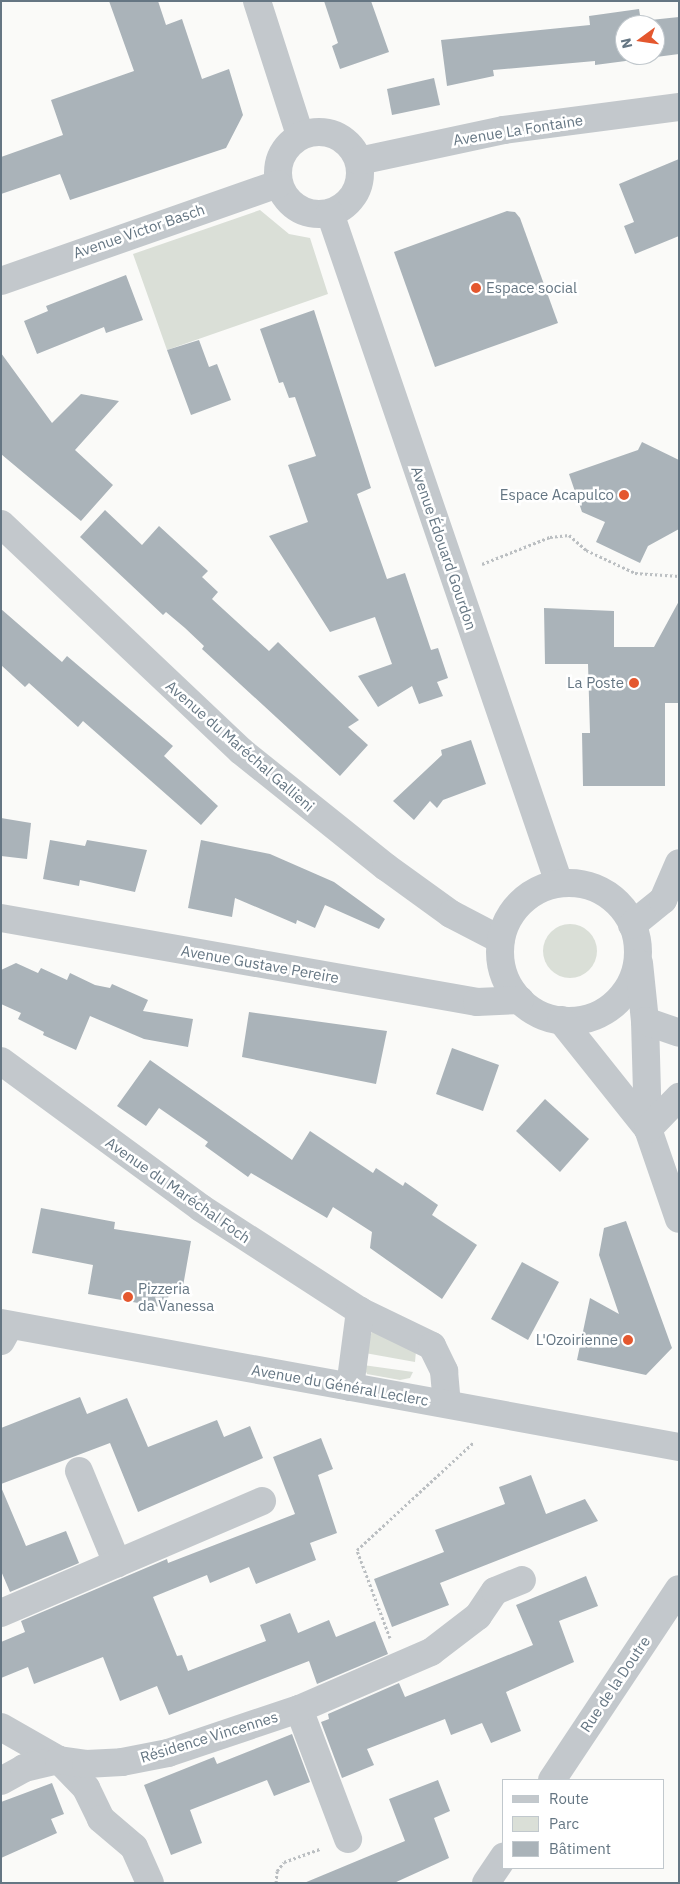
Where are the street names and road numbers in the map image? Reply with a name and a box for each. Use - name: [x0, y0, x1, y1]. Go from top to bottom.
- street label: Avenue La Fontaine: [452, 111, 584, 149]
- street label: Avenue Victor Basch: [71, 200, 207, 262]
- street label: Avenue Édouard Gourdon: [408, 464, 480, 632]
- street label: Avenue du Maréchal Gallieni: [162, 677, 318, 815]
- street label: Avenue Gustave Pereire: [180, 941, 340, 987]
- street label: Avenue du Maréchal Foch: [102, 1133, 254, 1247]
- street label: Avenue du Général Leclerc: [250, 1361, 430, 1409]
- street label: Rue de la Doutre: [576, 1633, 654, 1735]
- street label: Résidence Vincennes: [138, 1707, 280, 1767]

